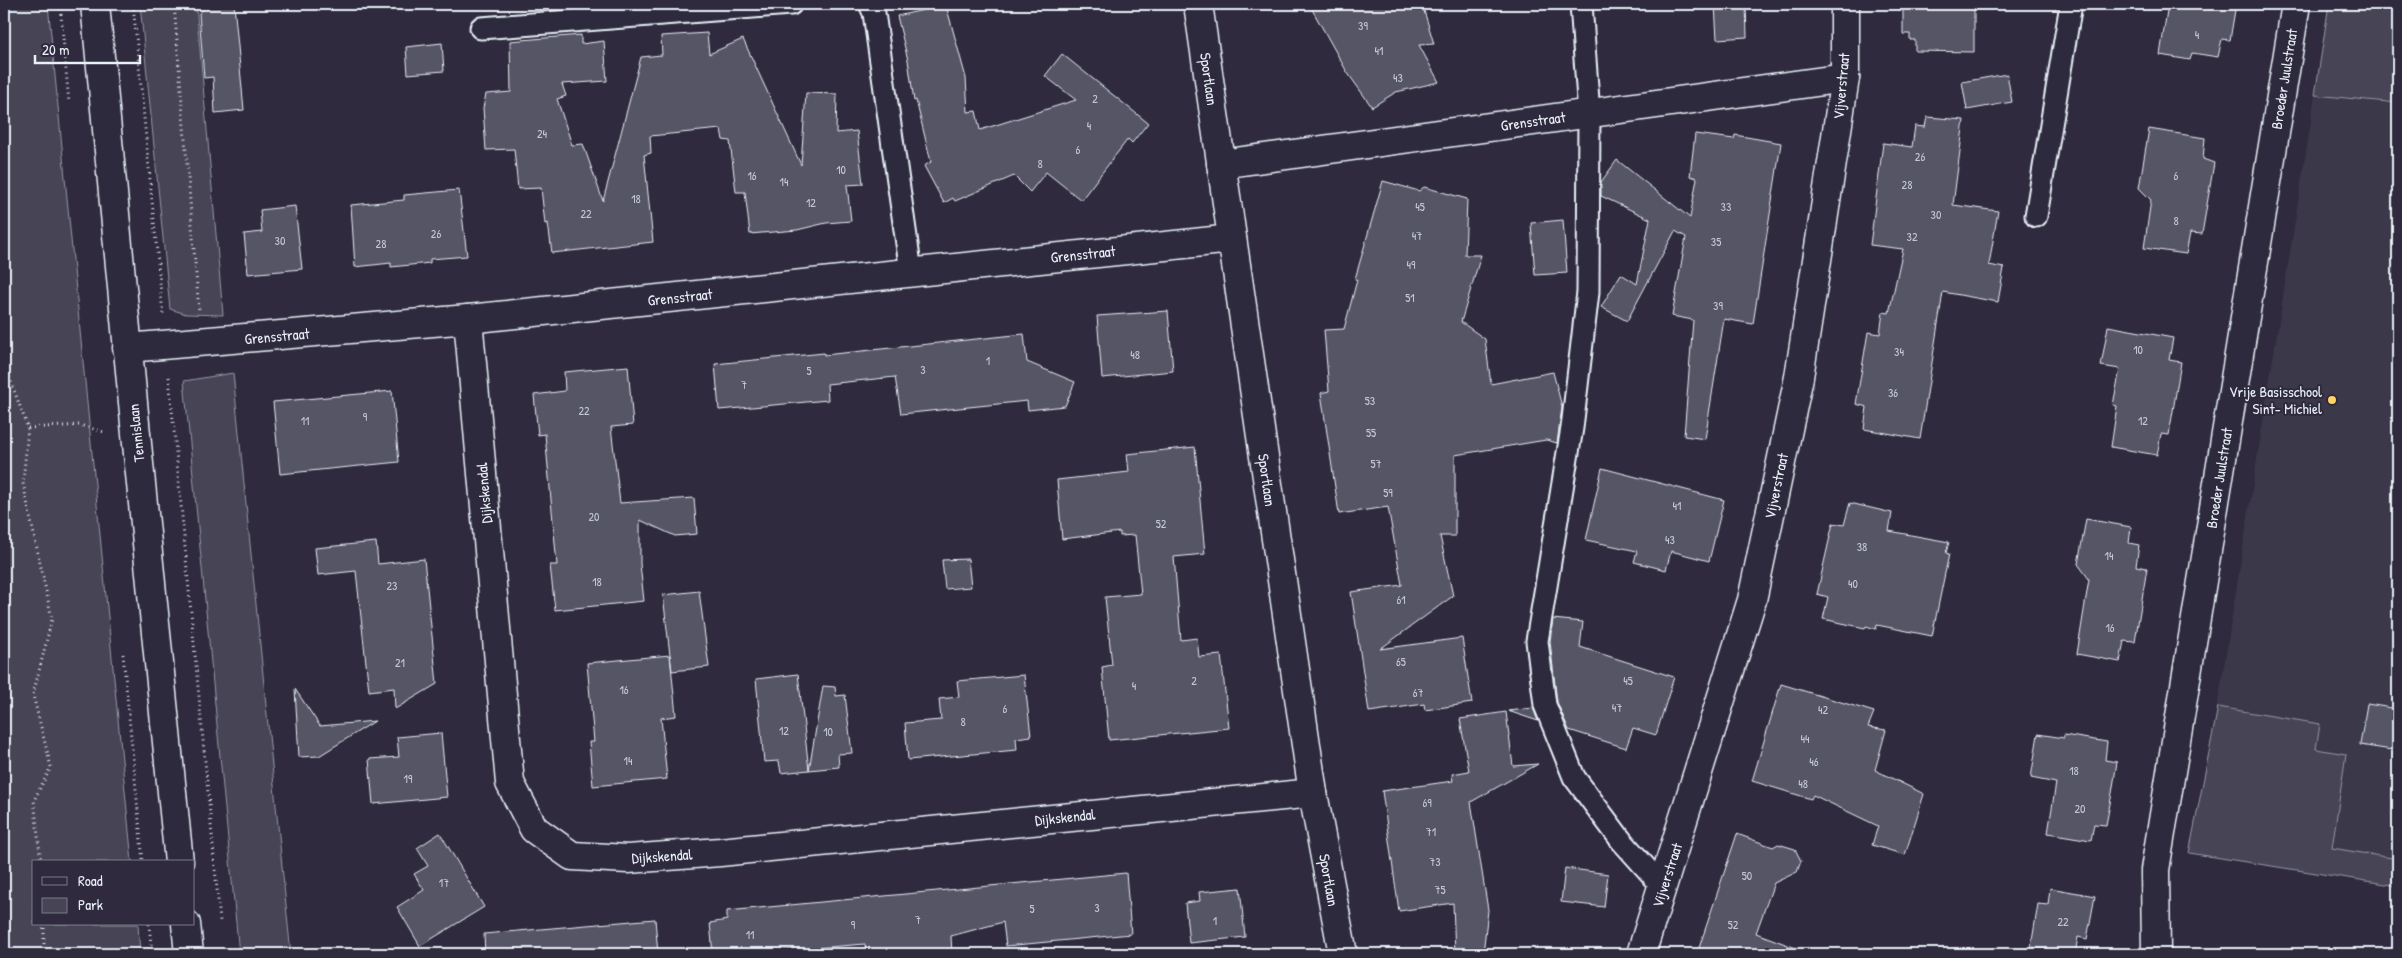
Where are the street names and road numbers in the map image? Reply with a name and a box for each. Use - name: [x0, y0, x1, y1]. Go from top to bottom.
- street label: Broeder Juulstraat: [2266, 26, 2302, 131]
- street label: Sportlaan: [1195, 51, 1223, 107]
- street label: Vijverstraat: [1828, 51, 1854, 120]
- street label: Grensstraat: [1499, 106, 1568, 136]
- street label: Grensstraat: [1050, 240, 1117, 268]
- street label: Grensstraat: [647, 283, 714, 311]
- street label: Grensstraat: [244, 323, 311, 349]
- street label: Tennislaan: [122, 403, 149, 463]
- street label: Broeder Juulstraat: [2201, 425, 2237, 530]
- street label: Vijverstraat: [1759, 450, 1793, 521]
- street label: Sportlaan: [1253, 452, 1281, 508]
- street label: Dijkskendal: [471, 462, 497, 524]
- street label: Dijkskendal: [1034, 803, 1096, 831]
- street label: Vijverstraat: [1647, 839, 1688, 910]
- street label: Dijkskendal: [631, 843, 693, 869]
- street label: Sportlaan: [1314, 852, 1344, 908]

